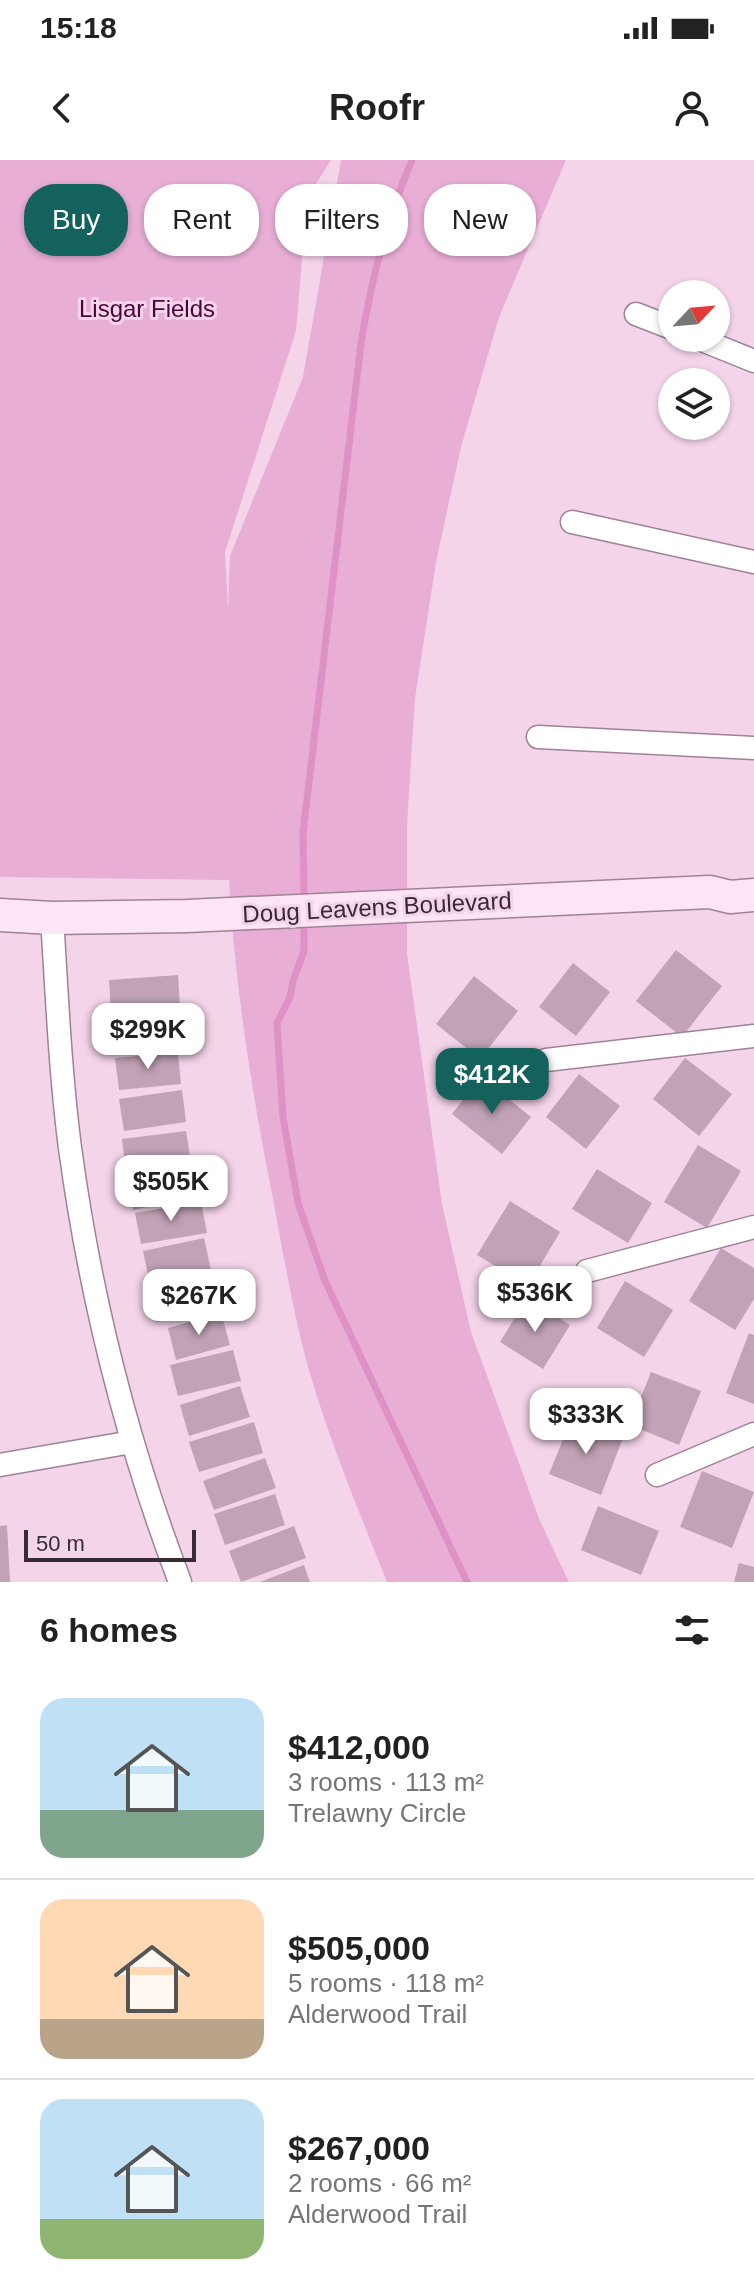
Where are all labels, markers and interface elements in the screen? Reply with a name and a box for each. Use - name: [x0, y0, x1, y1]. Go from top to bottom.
- text: 15:18: [40, 11, 117, 44]
- icon: back: [40, 86, 84, 130]
- icon: person: [670, 86, 714, 130]
- text: Roofr: [329, 87, 425, 128]
- chip: Buy: [24, 184, 128, 256]
- chip: Rent: [144, 184, 259, 256]
- chip: Filters: [275, 184, 408, 256]
- chip: New: [424, 184, 536, 256]
- north arrow: [658, 280, 730, 352]
- map controls: [658, 280, 730, 440]
- park label: Lisgar Fields: [79, 295, 215, 322]
- button: layers: [658, 368, 730, 440]
- street label: Doug Leavens Boulevard: [242, 886, 512, 928]
- pin: $299K: [92, 1003, 204, 1071]
- text: $299K: [110, 1014, 186, 1044]
- pin: $412K: [436, 1048, 548, 1116]
- text: $412K: [454, 1059, 530, 1089]
- pin: $505K: [115, 1155, 227, 1223]
- text: $505K: [133, 1166, 209, 1196]
- pin: $536K: [479, 1266, 591, 1334]
- pin: $267K: [143, 1269, 255, 1337]
- text: $536K: [497, 1277, 573, 1307]
- text: $267K: [161, 1280, 237, 1310]
- pin: $333K: [530, 1388, 642, 1456]
- text: $333K: [548, 1399, 624, 1429]
- scale bar: [24, 1526, 196, 1562]
- text: 50 m: [36, 1531, 85, 1556]
- icon: filters: [670, 1608, 714, 1652]
- text: 6 homes: [40, 1611, 178, 1649]
- text: $412,000: [288, 1728, 430, 1766]
- icon: home: [104, 1730, 200, 1826]
- text: 3 rooms · 113 m²: [288, 1767, 484, 1797]
- text: Trelawny Circle: [288, 1798, 466, 1828]
- text: $505,000: [288, 1929, 430, 1967]
- icon: home: [104, 1931, 200, 2027]
- text: 5 rooms · 118 m²: [288, 1968, 484, 1998]
- text: Alderwood Trail: [288, 1999, 467, 2029]
- text: $267,000: [288, 2129, 430, 2167]
- icon: home: [104, 2131, 200, 2227]
- text: 2 rooms · 66 m²: [288, 2168, 472, 2198]
- text: Alderwood Trail: [288, 2199, 467, 2229]

